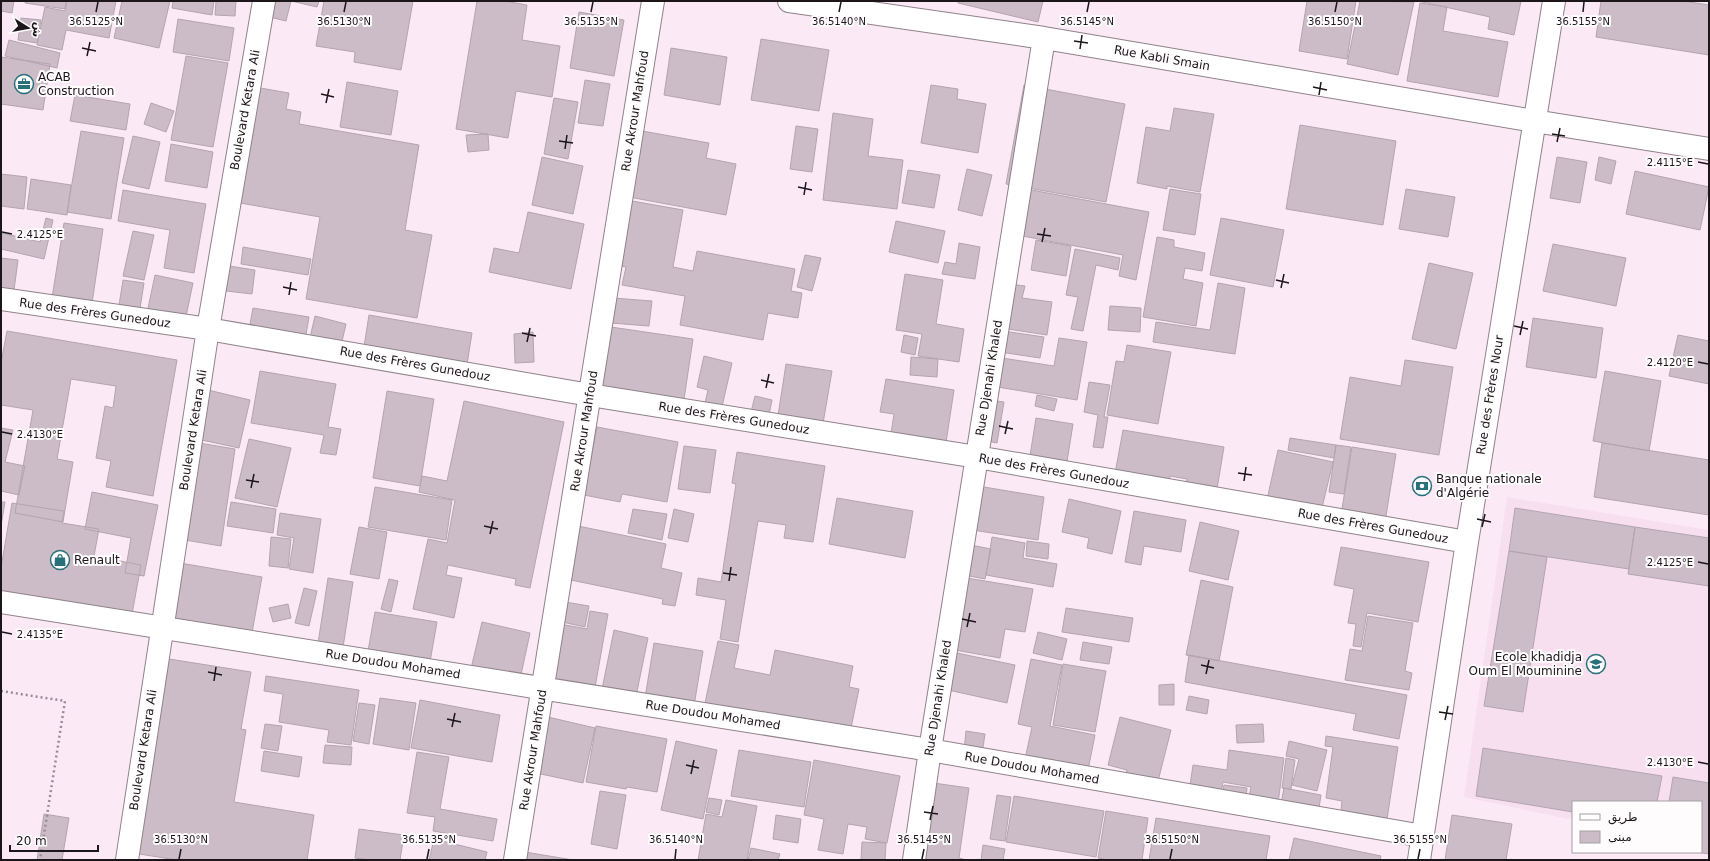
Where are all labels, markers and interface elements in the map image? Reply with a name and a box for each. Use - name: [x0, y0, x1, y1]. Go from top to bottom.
- north arrow: [8, 8, 48, 48]
- text: 36.5125°N: [69, 16, 123, 27]
- text: 36.5130°N: [317, 16, 371, 27]
- text: 36.5135°N: [564, 16, 618, 27]
- text: 36.5140°N: [812, 16, 866, 27]
- text: 36.5145°N: [1060, 16, 1114, 27]
- text: 36.5150°N: [1308, 16, 1362, 27]
- text: 36.5155°N: [1556, 16, 1610, 27]
- text: ش: [29, 21, 45, 39]
- street label: Rue Kabli Smain: [1113, 43, 1211, 73]
- street label: Boulevard Ketara Ali: [227, 49, 263, 171]
- street label: Rue Akrour Mahfoud: [619, 50, 651, 172]
- place label: ACAB Construction: [38, 70, 114, 98]
- office icon: ACAB Construction: [13, 73, 35, 95]
- text: 2.4115°E: [1647, 157, 1693, 168]
- text: 2.4125°E: [17, 229, 63, 240]
- street label: Rue des Frères Gunedouz: [18, 295, 172, 331]
- street label: Rue Djenahi Khaled: [973, 319, 1005, 437]
- street label: Rue des Frères Nour: [1474, 334, 1506, 456]
- street label: Rue des Frères Gunedouz: [339, 344, 491, 384]
- text: 2.4120°E: [1647, 357, 1693, 368]
- street label: Boulevard Ketara Ali: [177, 369, 209, 491]
- street label: Rue Akrour Mahfoud: [568, 370, 600, 492]
- street label: Rue des Frères Gunedouz: [658, 399, 810, 437]
- text: 2.4130°E: [17, 429, 63, 440]
- street label: Rue des Frères Gunedouz: [978, 451, 1130, 491]
- place label: Banque nationale d'Algérie: [1436, 472, 1542, 500]
- bank icon: Banque nationale d'Algérie: [1411, 475, 1433, 497]
- street label: Rue des Frères Gunedouz: [1297, 506, 1449, 546]
- shop icon: Renault: [49, 549, 71, 571]
- place label: Renault: [74, 553, 120, 567]
- text: 2.4125°E: [1647, 557, 1693, 568]
- text: 2.4135°E: [17, 629, 63, 640]
- street label: Rue Djenahi Khaled: [922, 639, 954, 757]
- street label: Rue Doudou Mohamed: [324, 646, 462, 682]
- place label: Ecole khadidja Oum El Mouminine: [1468, 650, 1582, 678]
- school or university icon: Ecole khadidja Oum El Mouminine: [1585, 653, 1607, 675]
- street label: Boulevard Ketara Ali: [127, 689, 159, 811]
- street label: Rue Akrour Mahfoud: [517, 689, 549, 811]
- street label: Rue Doudou Mohamed: [644, 697, 782, 733]
- street label: Rue Doudou Mohamed: [964, 749, 1100, 787]
- text: 2.4130°E: [1647, 757, 1693, 768]
- legend: [1572, 801, 1702, 853]
- text: طريق: [1608, 810, 1638, 825]
- scale bar: [10, 827, 98, 853]
- text: مبنى: [1608, 830, 1632, 844]
- text: 20 m: [16, 834, 47, 848]
- text: 36.5130°N: [154, 834, 208, 845]
- text: 36.5135°N: [402, 834, 456, 845]
- text: 36.5140°N: [649, 834, 703, 845]
- text: 36.5145°N: [897, 834, 951, 845]
- text: 36.5150°N: [1145, 834, 1199, 845]
- text: 36.5155°N: [1393, 834, 1447, 845]

